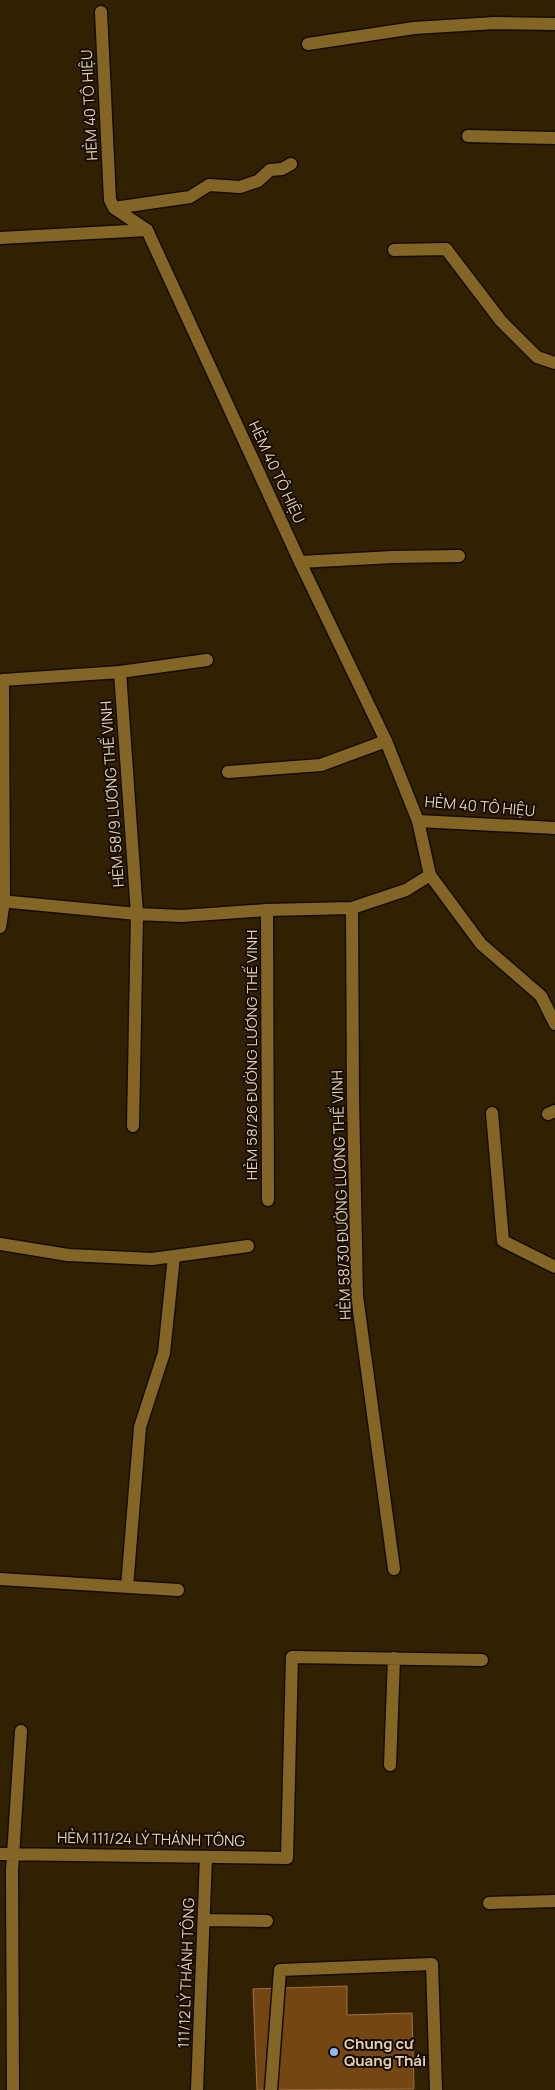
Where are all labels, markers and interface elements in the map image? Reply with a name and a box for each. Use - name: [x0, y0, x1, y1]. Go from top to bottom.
- street label: HẺM 40 TÔ HIỆU: [76, 49, 102, 161]
- street label: HẺM 40 TÔ HIỆU: [244, 417, 310, 527]
- street label: HẺM 58/9 LƯƠNG THẾ VINH: [95, 700, 129, 888]
- street label: HẺM 40 TÔ HIỆU: [424, 791, 536, 821]
- street label: HẺM 58/26 ĐƯỜNG LƯƠNG THẾ VINH: [241, 930, 262, 1180]
- street label: HẺM 58/30 ĐƯỜNG LƯƠNG THẾ VINH: [326, 1070, 356, 1320]
- street label: HẺM 111/24 LÝ THÁNH TÔNG: [57, 1827, 245, 1851]
- street label: 111/12 LÝ THÁNH TÔNG: [173, 1897, 199, 2049]
- place label: Chung cư Quang Thái: [344, 2033, 426, 2071]
- marker: Chung cư Quang Thái: [328, 2046, 340, 2058]

